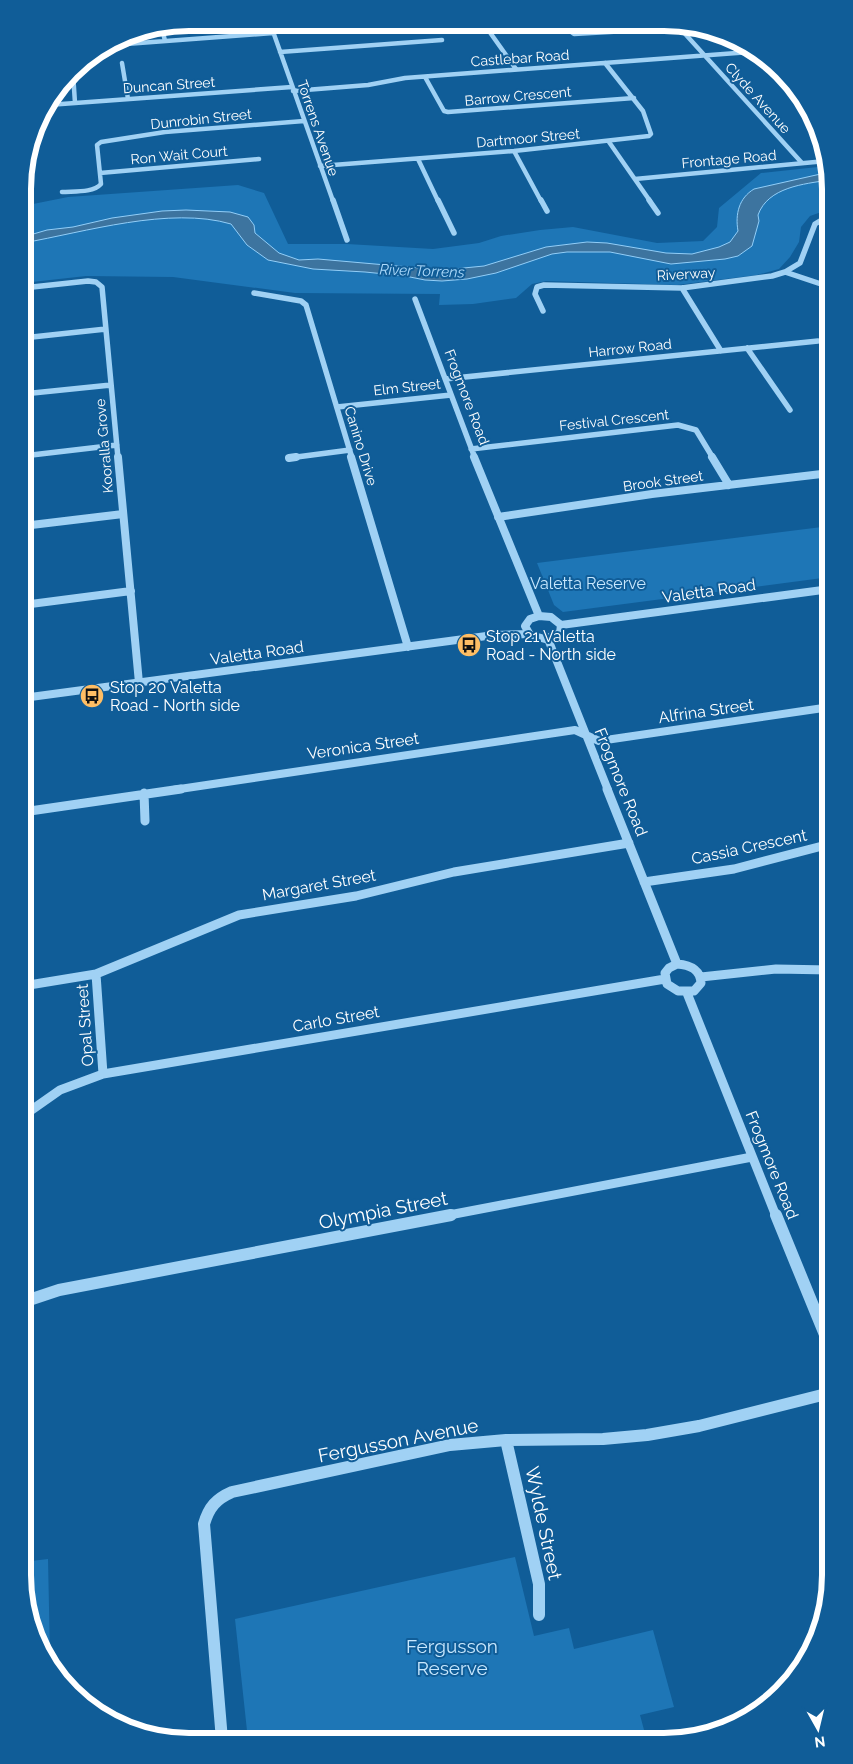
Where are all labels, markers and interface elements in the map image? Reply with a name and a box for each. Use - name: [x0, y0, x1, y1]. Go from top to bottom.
- street label: Castlebar Road: [470, 47, 570, 69]
- street label: Clyde Avenue: [722, 59, 794, 137]
- street label: Duncan Street: [122, 74, 216, 96]
- street label: Torrens Avenue: [294, 78, 342, 178]
- street label: Barrow Crescent: [464, 83, 572, 109]
- street label: Dunrobin Street: [150, 106, 253, 132]
- street label: Dartmoor Street: [476, 125, 581, 150]
- street label: Ron Wait Court: [130, 143, 228, 167]
- street label: Frontage Road: [681, 147, 777, 171]
- water label: River Torrens: [379, 261, 465, 281]
- street label: Riverway: [656, 264, 716, 284]
- street label: Harrow Road: [588, 336, 672, 360]
- street label: Frogmore Road: [441, 347, 493, 447]
- street label: Elm Street: [373, 375, 442, 398]
- street label: Kooralla Grove: [92, 398, 116, 494]
- street label: Canino Drive: [341, 404, 381, 488]
- street label: Festival Crescent: [558, 406, 670, 434]
- street label: Brook Street: [622, 467, 704, 495]
- park label: Valetta Reserve: [530, 574, 646, 593]
- street label: Valetta Road: [661, 575, 757, 607]
- place label: Stop 21 Valetta Road - North side: [486, 627, 616, 664]
- bus stop icon: Stop 21 Valetta Road - North side: [456, 632, 482, 658]
- street label: Valetta Road: [209, 637, 305, 669]
- place label: Stop 20 Valetta Road - North side: [110, 678, 240, 715]
- bus stop icon: Stop 20 Valetta Road - North side: [79, 683, 105, 709]
- street label: Alfrina Street: [657, 695, 756, 727]
- street label: Frogmore Road: [591, 725, 651, 839]
- street label: Veronica Street: [306, 729, 421, 763]
- street label: Cassia Crescent: [690, 825, 809, 869]
- street label: Margaret Street: [261, 866, 378, 904]
- street label: Opal Street: [73, 982, 97, 1067]
- street label: Carlo Street: [291, 1002, 381, 1036]
- street label: Frogmore Road: [742, 1108, 802, 1222]
- street label: Olympia Street: [317, 1187, 450, 1233]
- street label: Fergusson Avenue: [316, 1414, 480, 1466]
- street label: Wylde Street: [521, 1464, 567, 1582]
- park label: Fergusson Reserve: [406, 1635, 498, 1679]
- north arrow: [793, 1704, 843, 1754]
- text: N: [813, 1733, 826, 1751]

